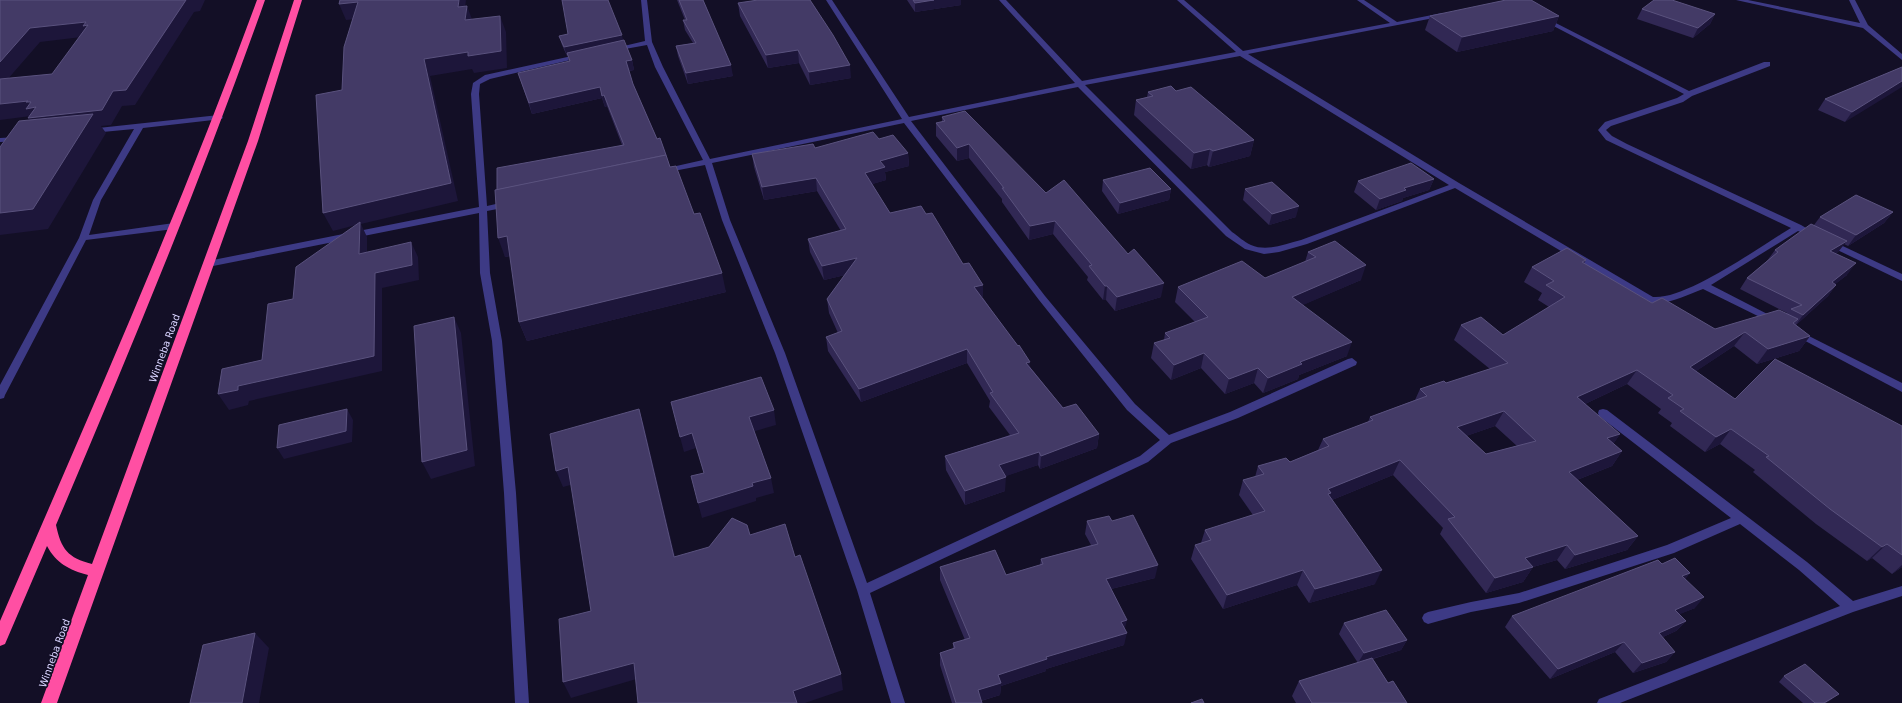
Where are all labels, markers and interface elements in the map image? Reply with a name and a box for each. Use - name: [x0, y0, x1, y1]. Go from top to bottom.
- street label: Winneba Road: [147, 312, 182, 384]
- street label: Winneba Road: [37, 617, 72, 689]

